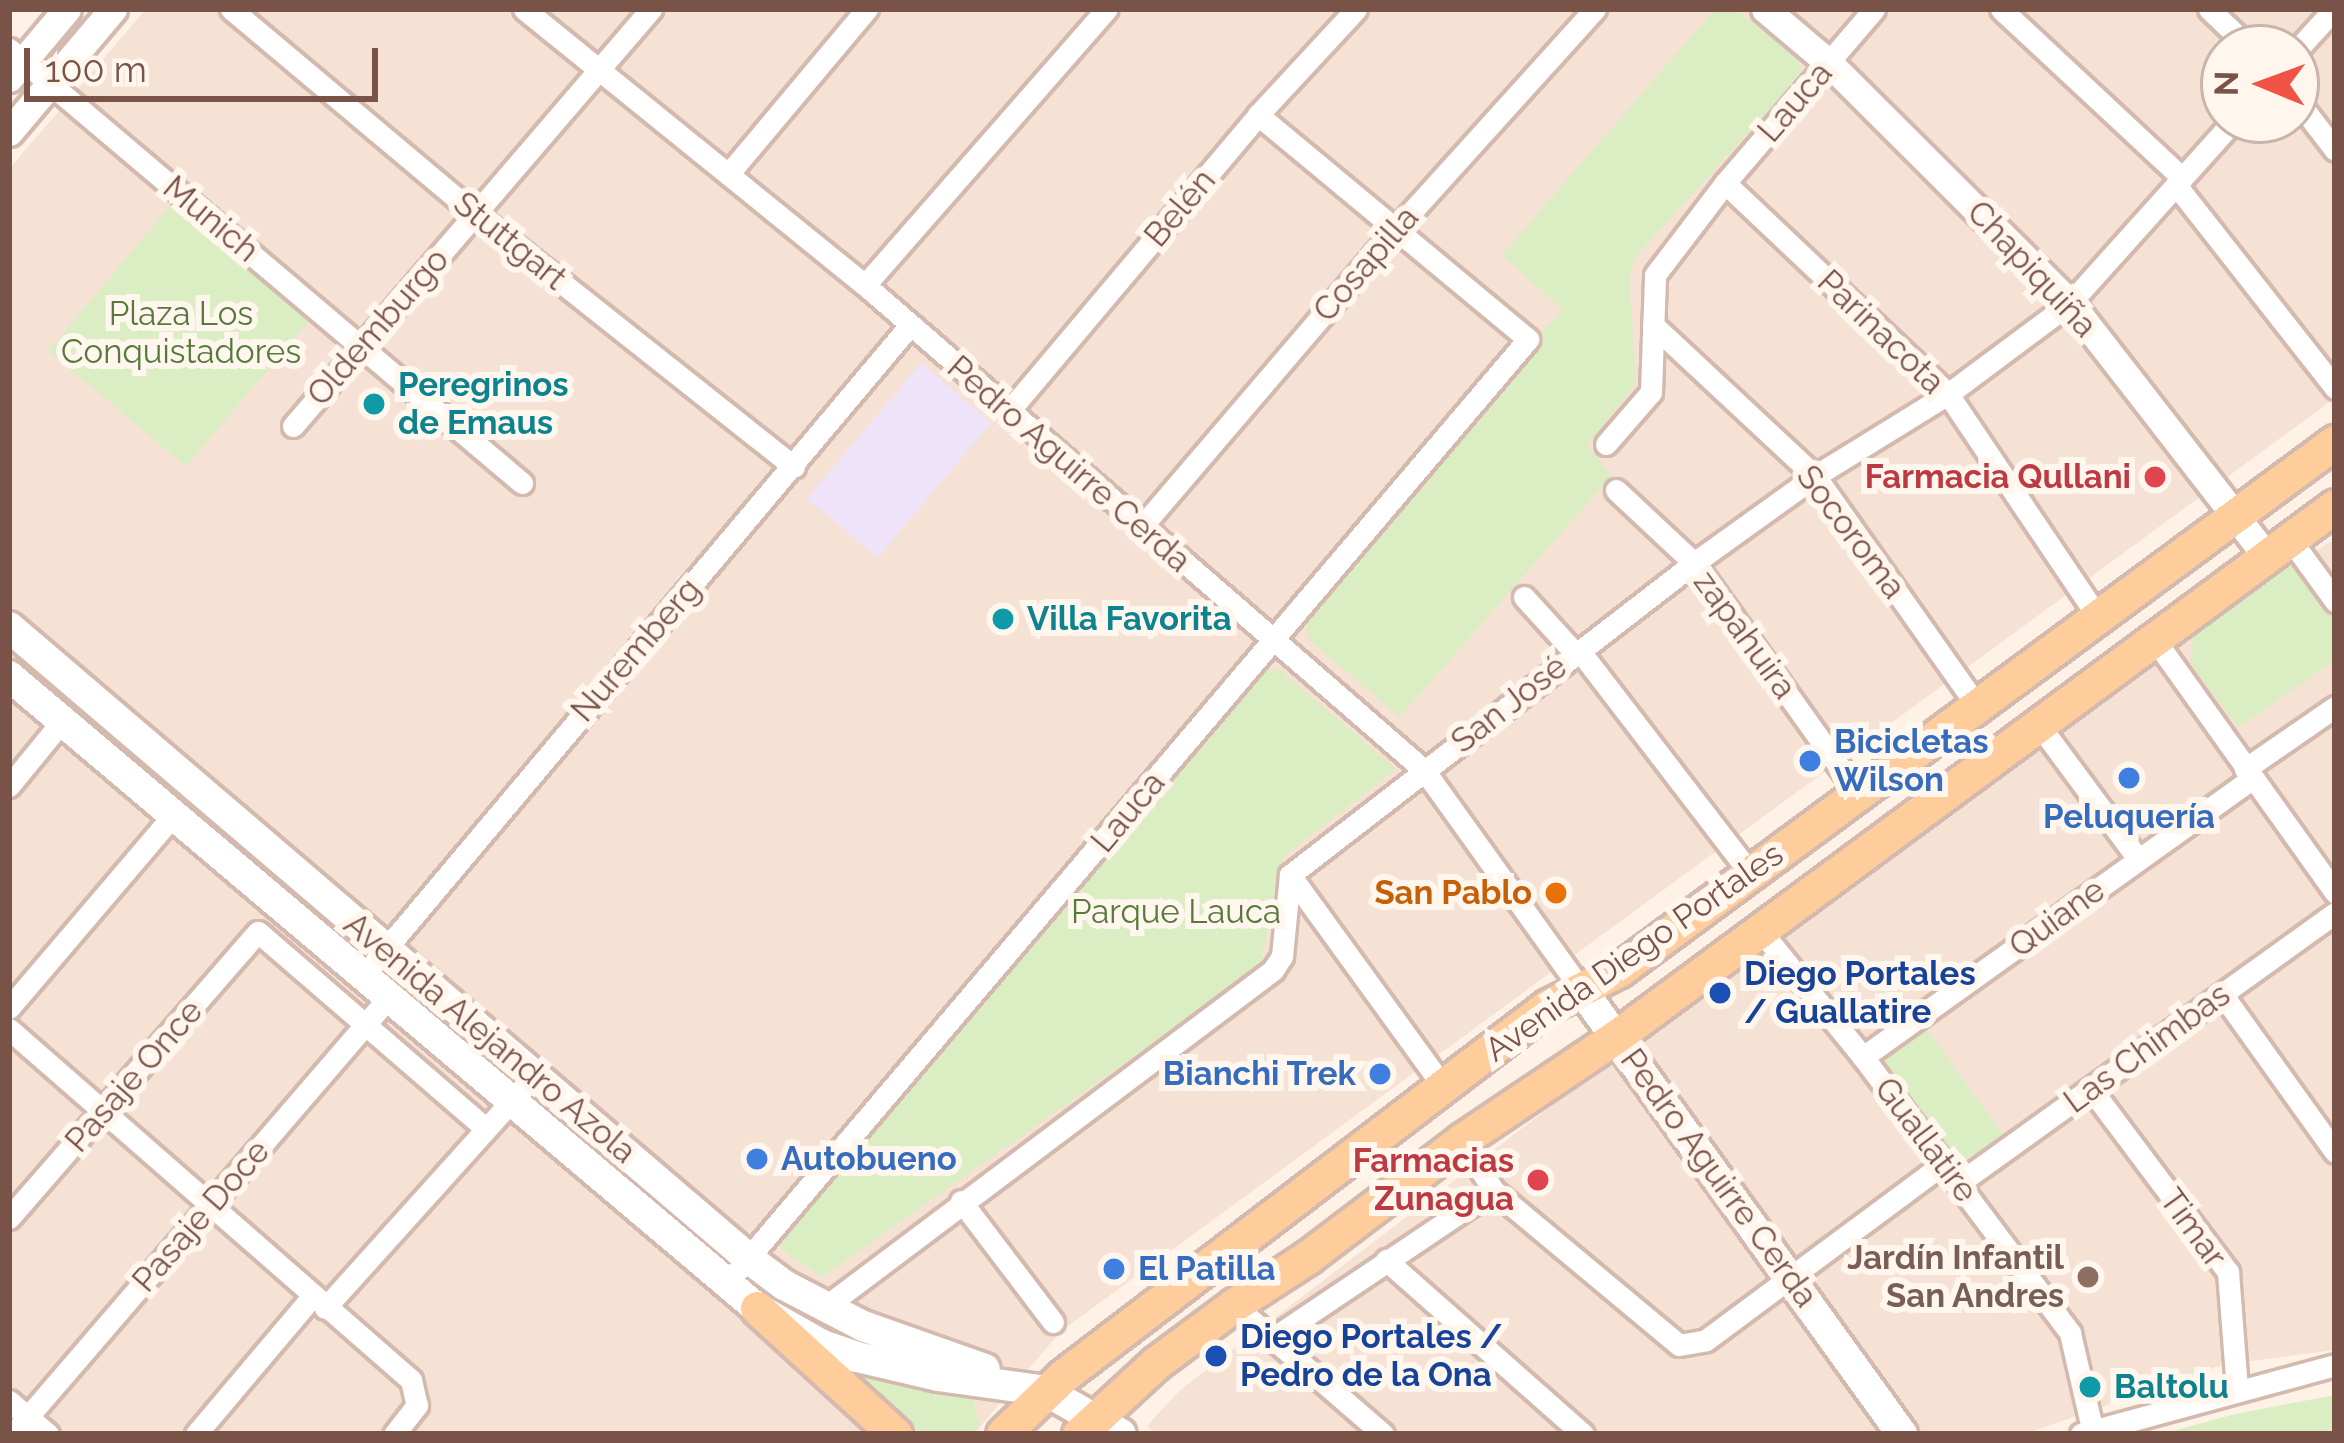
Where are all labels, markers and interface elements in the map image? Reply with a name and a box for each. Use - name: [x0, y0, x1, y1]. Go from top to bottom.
- scale bar: [30, 24, 384, 98]
- north arrow: [2200, 24, 2320, 144]
- text: 100 m: [45, 48, 147, 90]
- street label: Lauca: [1750, 54, 1840, 150]
- text: N: [2207, 70, 2246, 96]
- street label: Belén: [1136, 161, 1224, 255]
- street label: Munich: [155, 168, 267, 270]
- street label: Stuttgart: [446, 184, 574, 298]
- street label: Chapiquiña: [1959, 193, 2105, 345]
- street label: Cosapilla: [1305, 198, 1427, 330]
- street label: Oldemburgo: [299, 240, 457, 414]
- street label: Parinacota: [1809, 262, 1953, 402]
- park label: Plaza Los Conquistadores: [61, 294, 301, 372]
- street label: Pedro Aguirre Cerda: [939, 347, 1199, 581]
- place label: Peregrinos de Emaus: [398, 365, 569, 443]
- marker: Peregrinos de Emaus: [361, 391, 387, 417]
- place label: Farmacia Qullani: [1865, 457, 2131, 497]
- street label: Socoroma: [1788, 458, 1914, 606]
- marker: Farmacia Qullani: [2142, 464, 2168, 490]
- street label: zapahuira: [1685, 563, 1805, 707]
- street label: Nuremberg: [563, 570, 709, 730]
- place label: Villa Favorita: [1027, 599, 1232, 639]
- marker: Villa Favorita: [990, 606, 1016, 632]
- street label: San José: [1443, 646, 1575, 762]
- place label: Bicicletas Wilson: [1834, 722, 1988, 800]
- marker: Bicicletas Wilson: [1797, 748, 1823, 774]
- street label: Lauca: [1083, 764, 1173, 860]
- marker: Peluquería: [2116, 765, 2142, 791]
- place label: Peluquería: [2043, 797, 2215, 837]
- street label: Avenida Diego Portales: [1478, 834, 1790, 1070]
- street label: Quiane: [2002, 870, 2112, 966]
- place label: San Pablo: [1374, 873, 1532, 913]
- marker: San Pablo: [1543, 880, 1569, 906]
- park label: Parque Lauca: [1071, 892, 1281, 932]
- street label: Avenida Alejandro Azola: [335, 904, 645, 1172]
- place label: Diego Portales / Guallatire: [1744, 954, 1976, 1032]
- street label: Las Chimbas: [2056, 975, 2238, 1121]
- marker: Diego Portales / Guallatire: [1707, 980, 1733, 1006]
- street label: Pasaje Once: [57, 992, 211, 1160]
- street label: Pedro Aguirre Cerda: [1612, 1041, 1826, 1315]
- place label: Bianchi Trek: [1162, 1054, 1356, 1094]
- marker: Bianchi Trek: [1367, 1061, 1393, 1087]
- street label: Guallatire: [1866, 1070, 1986, 1210]
- street label: Pasaje Doce: [124, 1132, 278, 1300]
- place label: Autobueno: [781, 1139, 957, 1179]
- place label: Farmacias Zunagua: [1353, 1141, 1514, 1219]
- marker: Autobueno: [744, 1146, 770, 1172]
- marker: Farmacias Zunagua: [1525, 1167, 1551, 1193]
- street label: Timar: [2151, 1181, 2235, 1275]
- place label: Jardín Infantil San Andres: [1847, 1238, 2064, 1316]
- place label: El Patilla: [1138, 1249, 1276, 1289]
- marker: El Patilla: [1101, 1256, 1127, 1282]
- marker: Jardín Infantil San Andres: [2075, 1264, 2101, 1290]
- place label: Diego Portales / Pedro de la Ona: [1240, 1317, 1503, 1395]
- marker: Diego Portales / Pedro de la Ona: [1203, 1343, 1229, 1369]
- place label: Baltolu: [2114, 1367, 2229, 1407]
- marker: Baltolu: [2077, 1374, 2103, 1400]

